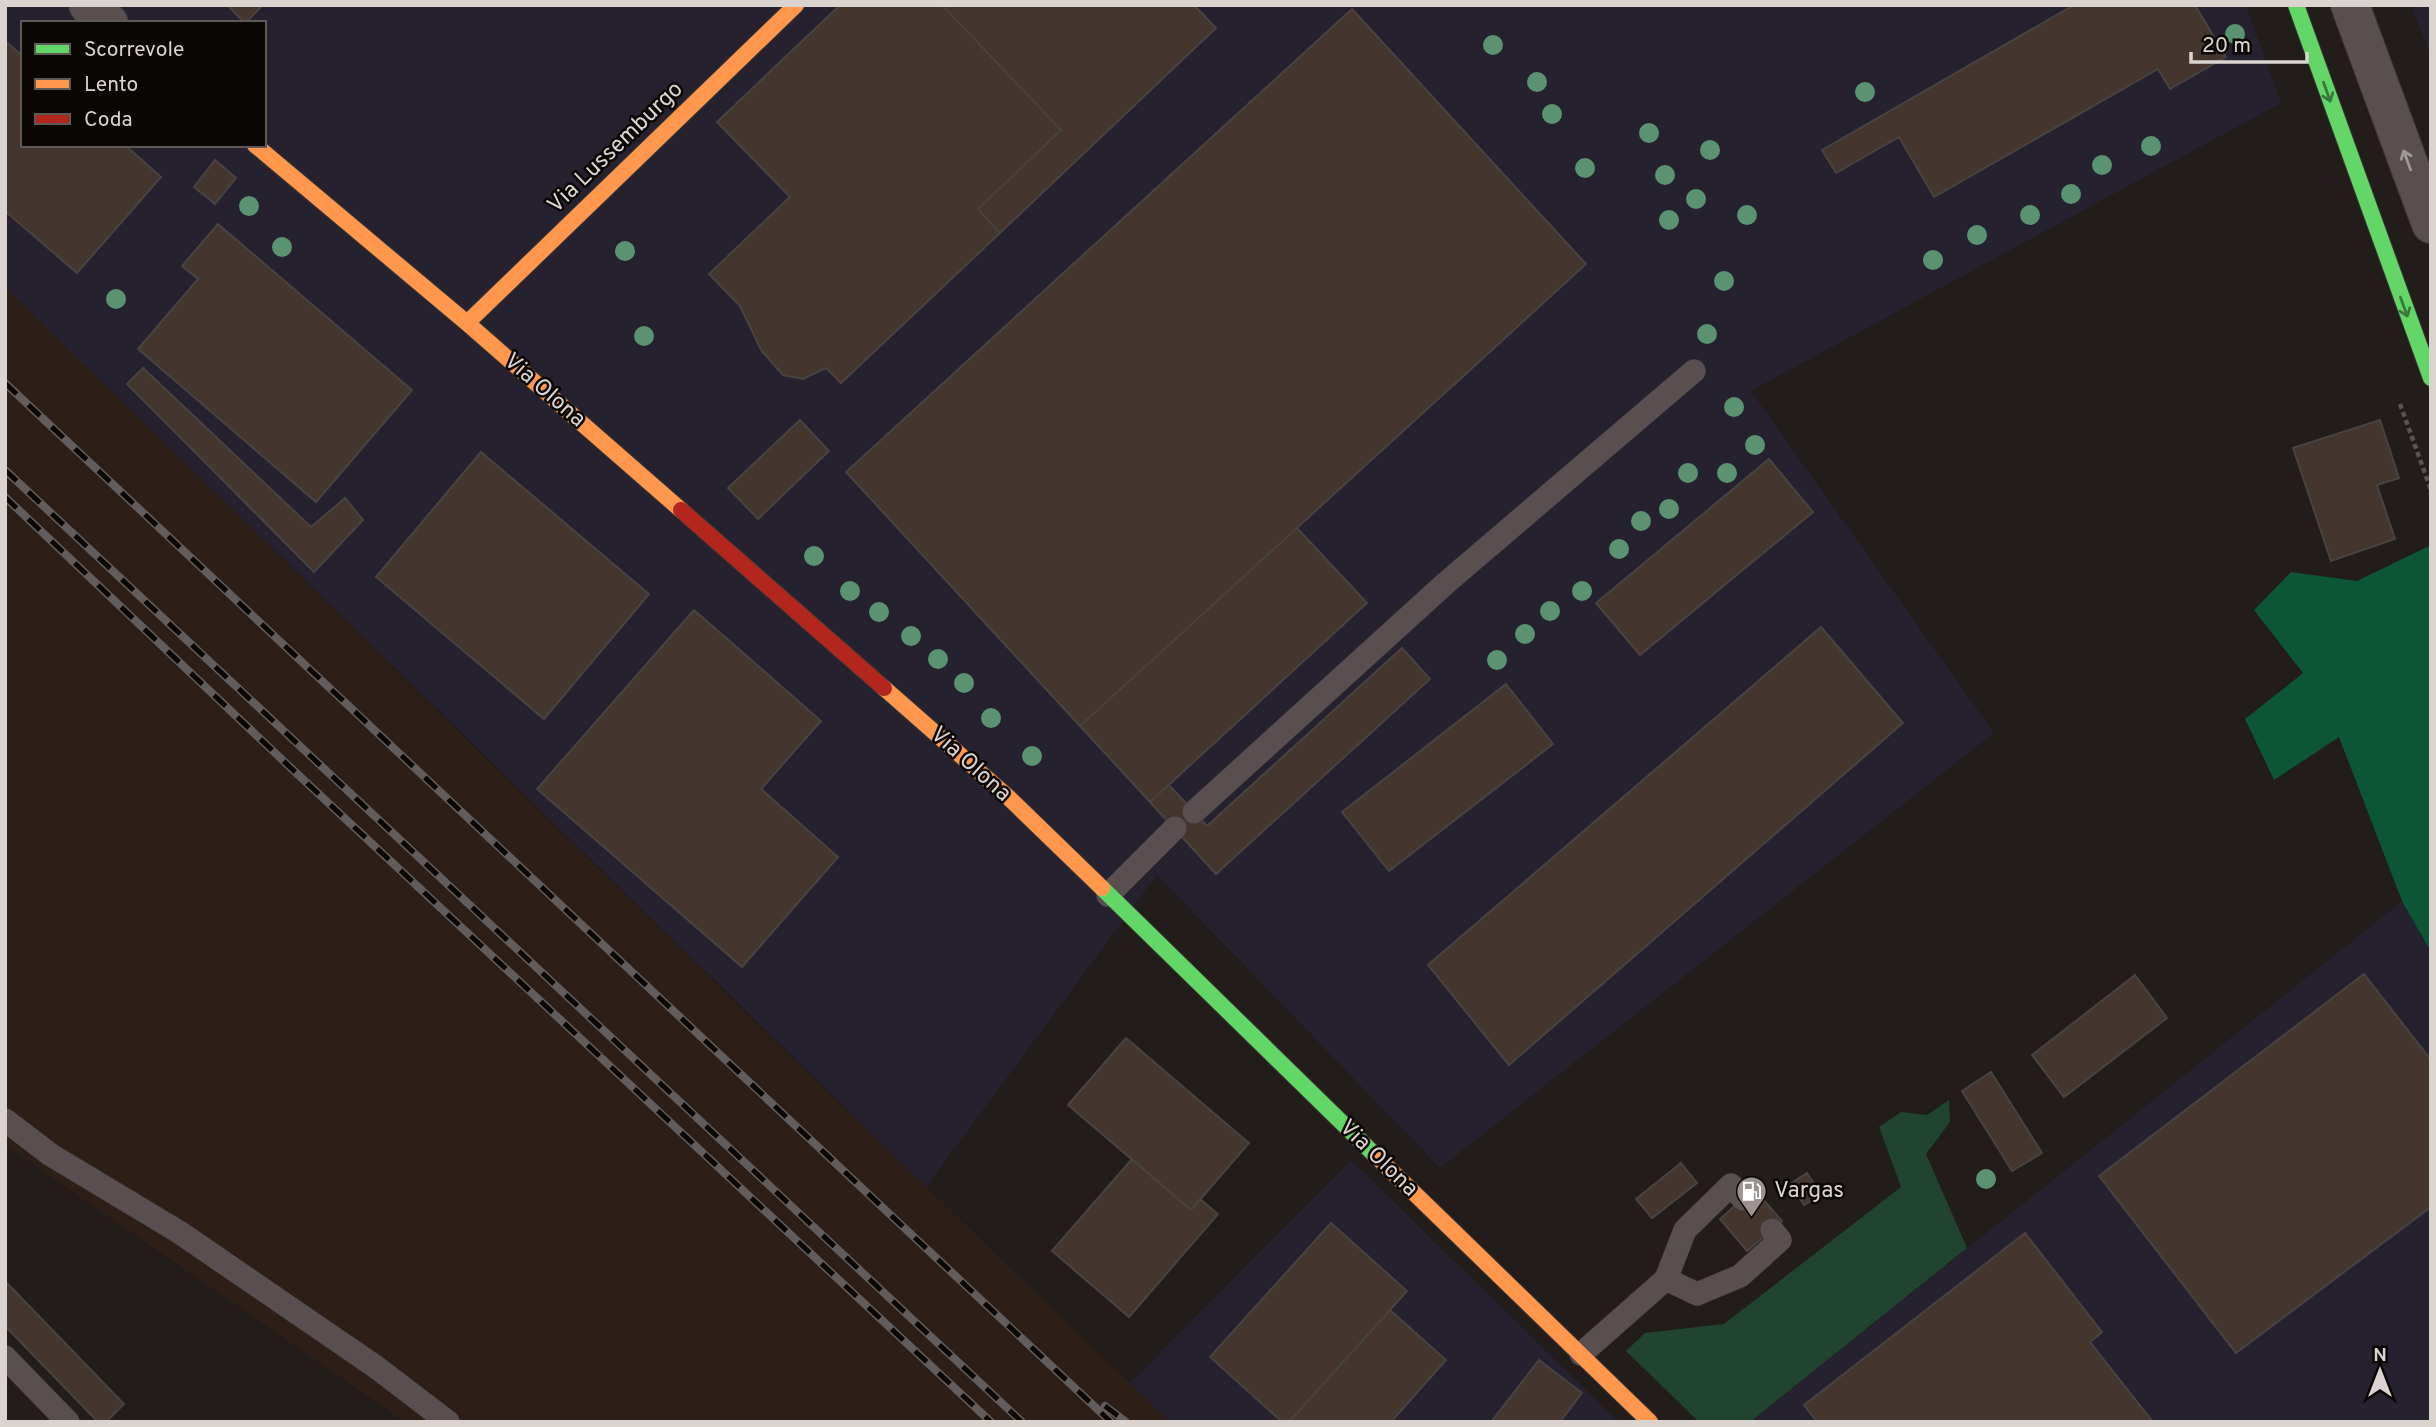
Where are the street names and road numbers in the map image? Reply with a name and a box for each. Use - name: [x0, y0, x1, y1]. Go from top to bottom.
- street label: Via Lussemburgo: [542, 76, 690, 220]
- street label: Via Olona: [497, 348, 591, 434]
- street label: Via Olona: [923, 721, 1017, 809]
- street label: Via Olona: [1332, 1114, 1424, 1204]

